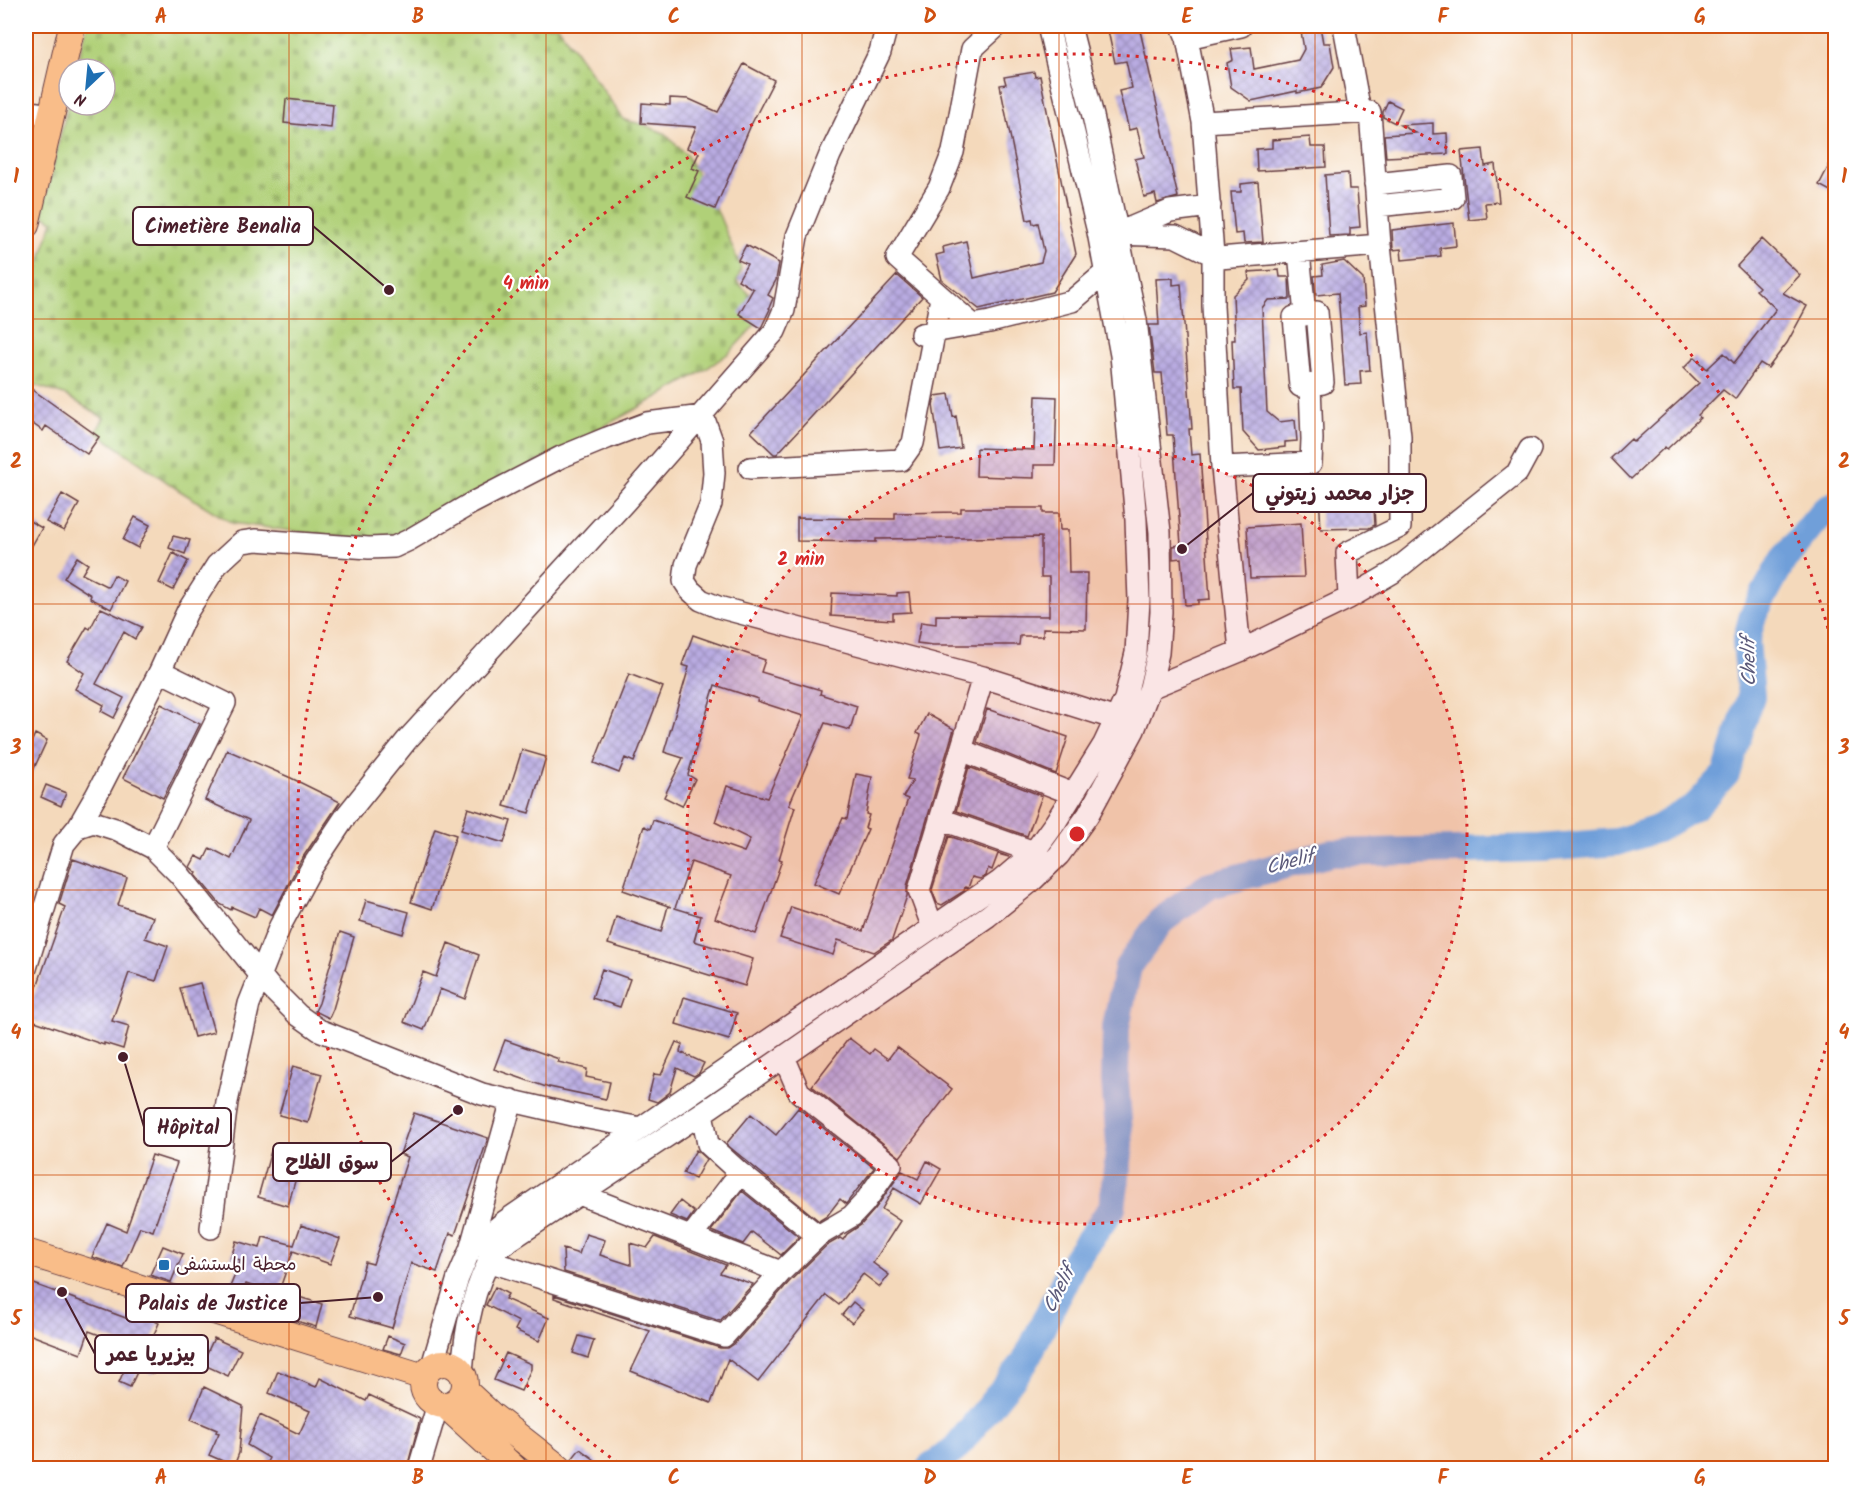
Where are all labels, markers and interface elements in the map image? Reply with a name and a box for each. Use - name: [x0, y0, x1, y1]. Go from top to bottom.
- text: A: [155, 2, 167, 34]
- text: B: [412, 2, 424, 34]
- text: C: [668, 2, 680, 34]
- text: D: [923, 2, 937, 34]
- text: E: [1181, 2, 1193, 34]
- text: F: [1438, 2, 1450, 34]
- text: G: [1694, 2, 1706, 34]
- north arrow: [57, 57, 117, 117]
- text: N: [71, 86, 91, 113]
- text: 1: [13, 162, 19, 194]
- text: 1: [1841, 162, 1847, 194]
- callout: Cimetière Benalia: [133, 207, 313, 245]
- text: Cimetière Benalia: [145, 212, 301, 244]
- text: 4 min: [503, 270, 549, 299]
- text: 2: [10, 447, 22, 479]
- text: 2: [1838, 447, 1850, 479]
- callout: جزار محمد زيتوني: [1253, 474, 1426, 512]
- text: جزار محمد زيتوني: [1266, 479, 1414, 511]
- text: 2 min: [778, 546, 824, 575]
- water label: Chelif: [1733, 632, 1766, 687]
- text: 3: [10, 733, 22, 765]
- text: 3: [1838, 733, 1850, 765]
- centre of rings: [1067, 824, 1087, 844]
- water label: Chelif: [1262, 840, 1323, 885]
- text: 4: [11, 1018, 22, 1050]
- text: 4: [1839, 1018, 1850, 1050]
- callout: Hôpital: [144, 1108, 231, 1146]
- text: Hôpital: [157, 1113, 220, 1145]
- callout: سوق الفلاح: [273, 1143, 391, 1181]
- text: سوق الفلاح: [285, 1148, 379, 1180]
- place label: محطة المستشفى: [176, 1251, 297, 1280]
- water label: Chelif: [1035, 1256, 1087, 1319]
- marker: محطة المستشفى: [157, 1258, 171, 1272]
- callout: Palais de Justice: [126, 1284, 300, 1322]
- text: Palais de Justice: [138, 1289, 288, 1321]
- text: 5: [10, 1304, 23, 1336]
- text: 5: [1838, 1304, 1851, 1336]
- callout: بيزيريا عمر: [95, 1335, 208, 1373]
- text: بيزيريا عمر: [105, 1340, 195, 1372]
- text: A: [155, 1463, 167, 1494]
- text: B: [412, 1463, 424, 1494]
- text: C: [668, 1463, 680, 1494]
- text: D: [923, 1463, 937, 1494]
- text: E: [1181, 1463, 1193, 1494]
- text: F: [1438, 1463, 1450, 1494]
- text: G: [1694, 1463, 1706, 1494]

